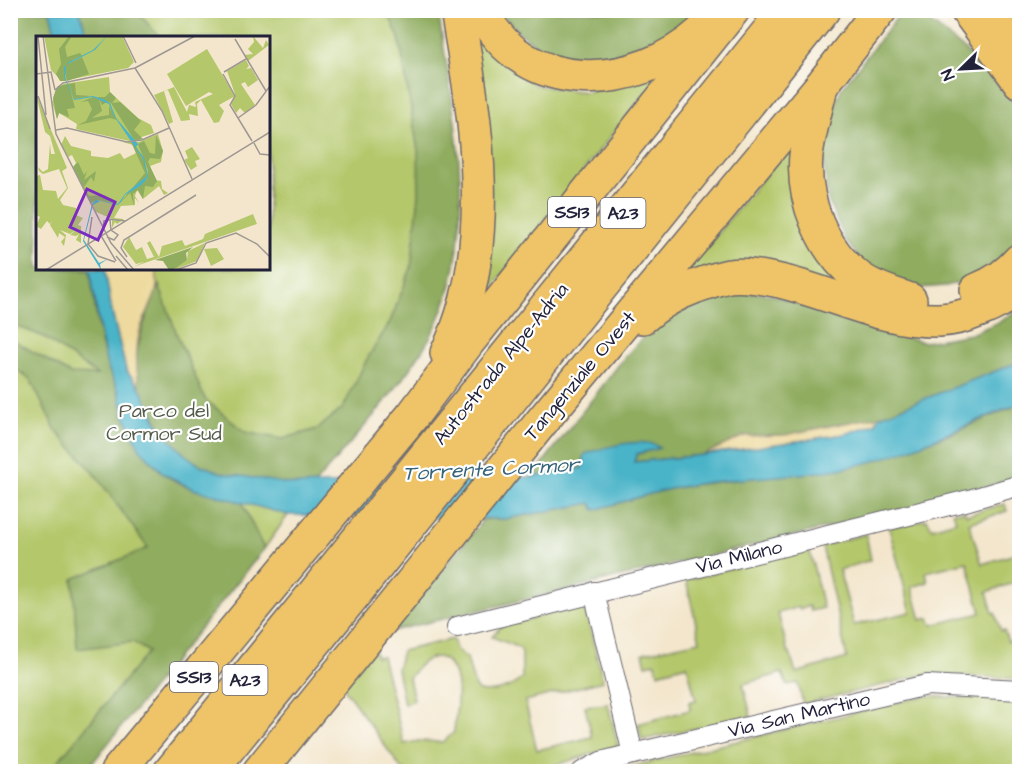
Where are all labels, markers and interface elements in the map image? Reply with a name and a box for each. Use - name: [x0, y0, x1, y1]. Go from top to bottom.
- inset map: [36, 36, 270, 270]
- north arrow: [931, 39, 991, 99]
- text: N: [936, 66, 960, 84]
- road number: SS13: [548, 197, 596, 227]
- road number: A23: [600, 198, 646, 228]
- street label: Autostrada Alpe-Adria: [427, 277, 575, 451]
- street label: Tangenziale Ovest: [517, 305, 643, 448]
- park label: Parco del Cormor Sud: [106, 397, 222, 448]
- water label: Torrente Cormor: [402, 450, 582, 488]
- street label: Via Milano: [693, 533, 785, 581]
- road number: SS13: [170, 662, 218, 692]
- road number: A23: [222, 665, 268, 695]
- street label: Via San Martino: [725, 685, 873, 745]

